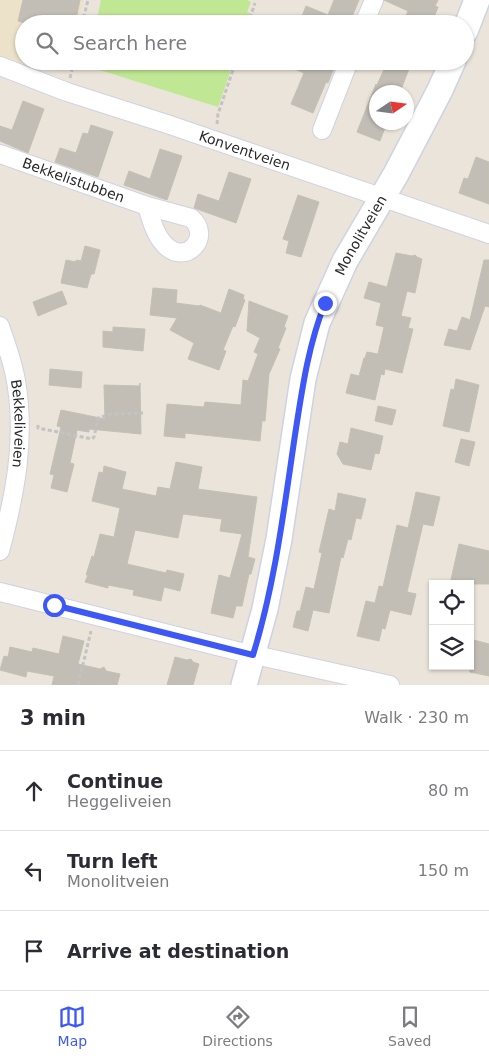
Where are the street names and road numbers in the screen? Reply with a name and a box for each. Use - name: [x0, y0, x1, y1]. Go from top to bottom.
- street label: Konventveien: [197, 128, 293, 174]
- street label: Bekkelistubben: [20, 155, 127, 205]
- street label: Monolitveien: [332, 192, 390, 278]
- street label: Bekkeliveien: [8, 378, 28, 469]

